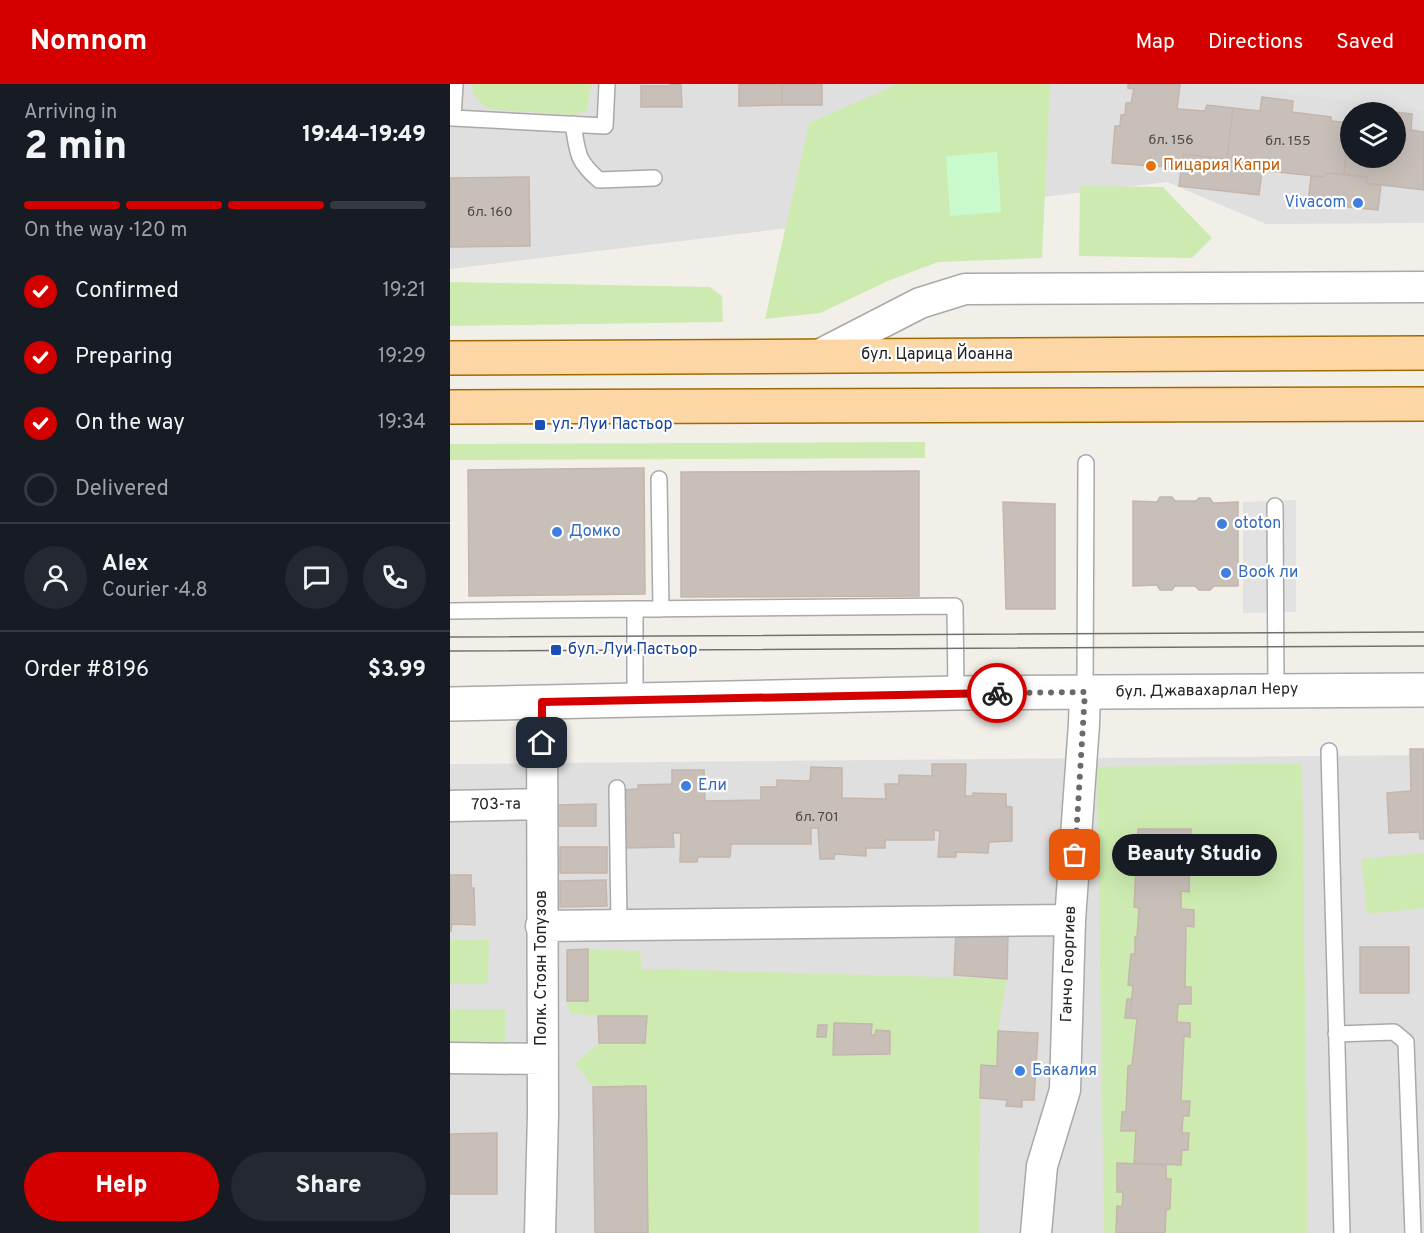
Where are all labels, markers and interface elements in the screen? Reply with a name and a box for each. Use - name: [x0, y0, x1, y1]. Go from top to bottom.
- text: Nomnom: [30, 24, 147, 60]
- text: Map: [1135, 29, 1175, 56]
- text: Directions: [1208, 29, 1303, 56]
- text: Saved: [1336, 29, 1394, 56]
- text: Arriving in: [24, 100, 117, 126]
- map controls: [1340, 102, 1406, 168]
- button: layers: [1340, 102, 1406, 168]
- text: 19:44–19:49: [302, 122, 426, 149]
- text: 2 min: [24, 124, 127, 173]
- house number: бл. 156: [1148, 132, 1194, 149]
- house number: бл. 155: [1265, 133, 1311, 150]
- place label: Пицария Капри: [1163, 156, 1280, 176]
- marker: Пицария Капри: [1144, 159, 1158, 173]
- place label: Vivacom: [1284, 193, 1346, 213]
- marker: Vivacom: [1351, 196, 1365, 210]
- house number: бл. 160: [467, 204, 513, 221]
- text: On the way · 120 m: [24, 218, 188, 244]
- icon: check: [24, 275, 57, 308]
- text: Confirmed: [75, 278, 179, 305]
- text: 19:21: [382, 278, 426, 304]
- icon: check: [24, 341, 57, 374]
- street label: бул. Царица Йоанна: [861, 343, 1013, 365]
- text: Preparing: [75, 344, 173, 371]
- text: 19:29: [378, 344, 426, 370]
- icon: check: [24, 407, 57, 440]
- text: On the way: [75, 410, 185, 437]
- text: 19:34: [378, 410, 426, 436]
- place label: ул. Луи Пастьор: [552, 415, 673, 435]
- marker: ул. Луи Пастьор: [533, 418, 547, 432]
- text: Delivered: [75, 476, 169, 503]
- place label: ototon: [1234, 514, 1281, 534]
- marker: ototon: [1215, 517, 1229, 531]
- place label: Домко: [569, 522, 621, 542]
- marker: Домко: [550, 525, 564, 539]
- button: person: [24, 546, 87, 609]
- button: chat: [285, 546, 348, 609]
- button: phone: [363, 546, 426, 609]
- text: Alex: [102, 551, 149, 578]
- place label: Book ли: [1238, 563, 1298, 583]
- marker: Book ли: [1219, 566, 1233, 580]
- text: Courier · 4.8: [102, 578, 208, 604]
- place label: бул. Луи Пастьор: [568, 640, 697, 660]
- marker: бул. Луи Пастьор: [549, 643, 563, 657]
- text: Order #8196: [24, 657, 149, 684]
- text: $3.99: [368, 657, 426, 684]
- courier: [967, 663, 1027, 723]
- icon: bike: [981, 677, 1014, 710]
- street label: бул. Джавахарлал Неру: [1115, 679, 1299, 703]
- pin: [516, 717, 567, 768]
- icon: home: [525, 726, 558, 759]
- place label: Ели: [698, 776, 727, 796]
- marker: Ели: [679, 779, 693, 793]
- street label: 703-та: [471, 795, 521, 815]
- house number: бл. 701: [795, 809, 839, 826]
- pin: [1049, 829, 1100, 880]
- callout: Beauty Studio: [1111, 834, 1276, 876]
- icon: bag: [1058, 838, 1091, 871]
- text: Beauty Studio: [1127, 842, 1262, 868]
- street label: Полк. Стоян Топузов: [532, 890, 552, 1046]
- street label: Ганчо Георгиев: [1057, 905, 1081, 1023]
- place label: Бакалия: [1032, 1061, 1097, 1081]
- marker: Бакалия: [1013, 1064, 1027, 1078]
- button: Help: [24, 1152, 219, 1221]
- button: Share: [231, 1152, 426, 1221]

